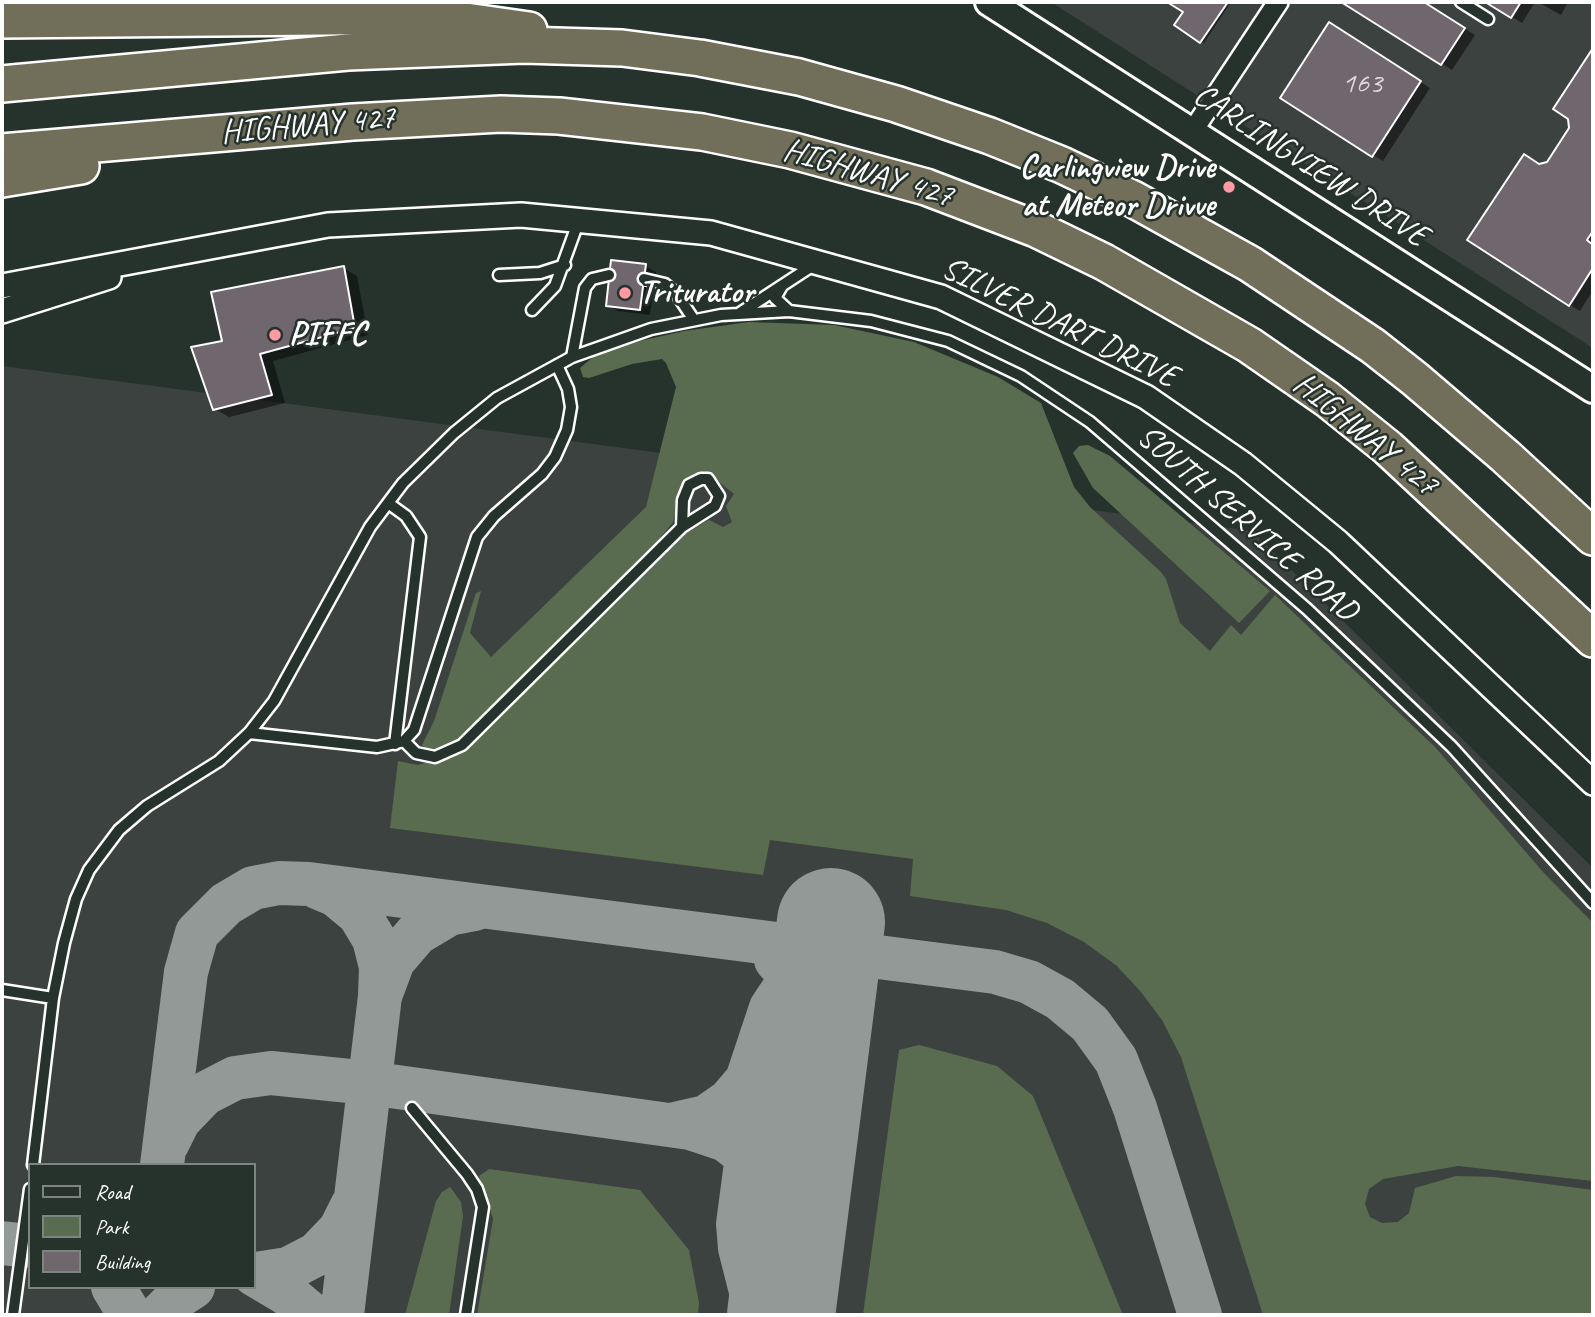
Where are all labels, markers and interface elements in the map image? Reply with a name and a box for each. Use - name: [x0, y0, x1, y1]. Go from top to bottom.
- house number: 163: [1342, 66, 1382, 102]
- street label: CARLINGVIEW DRIVE: [1186, 76, 1434, 256]
- street label: HIGHWAY 427: [219, 99, 397, 153]
- street label: HIGHWAY 427: [779, 131, 957, 217]
- place label: Carlingview Drive at Meteor Drivve: [1020, 148, 1215, 226]
- marker: Carlingview Drive at Meteor Drivve: [1221, 179, 1237, 195]
- street label: SILVER DART DRIVE: [935, 249, 1183, 397]
- place label: Triturator: [639, 273, 754, 313]
- marker: Triturator: [617, 285, 633, 301]
- place label: PIFFC: [289, 315, 366, 355]
- marker: PIFFC: [267, 327, 283, 343]
- street label: HIGHWAY 427: [1285, 365, 1445, 505]
- street label: SOUTH SERVICE ROAD: [1128, 417, 1366, 631]
- legend: [28, 1163, 256, 1289]
- text: Road: [95, 1179, 130, 1205]
- text: Park: [95, 1214, 128, 1240]
- text: Building: [95, 1249, 150, 1275]

